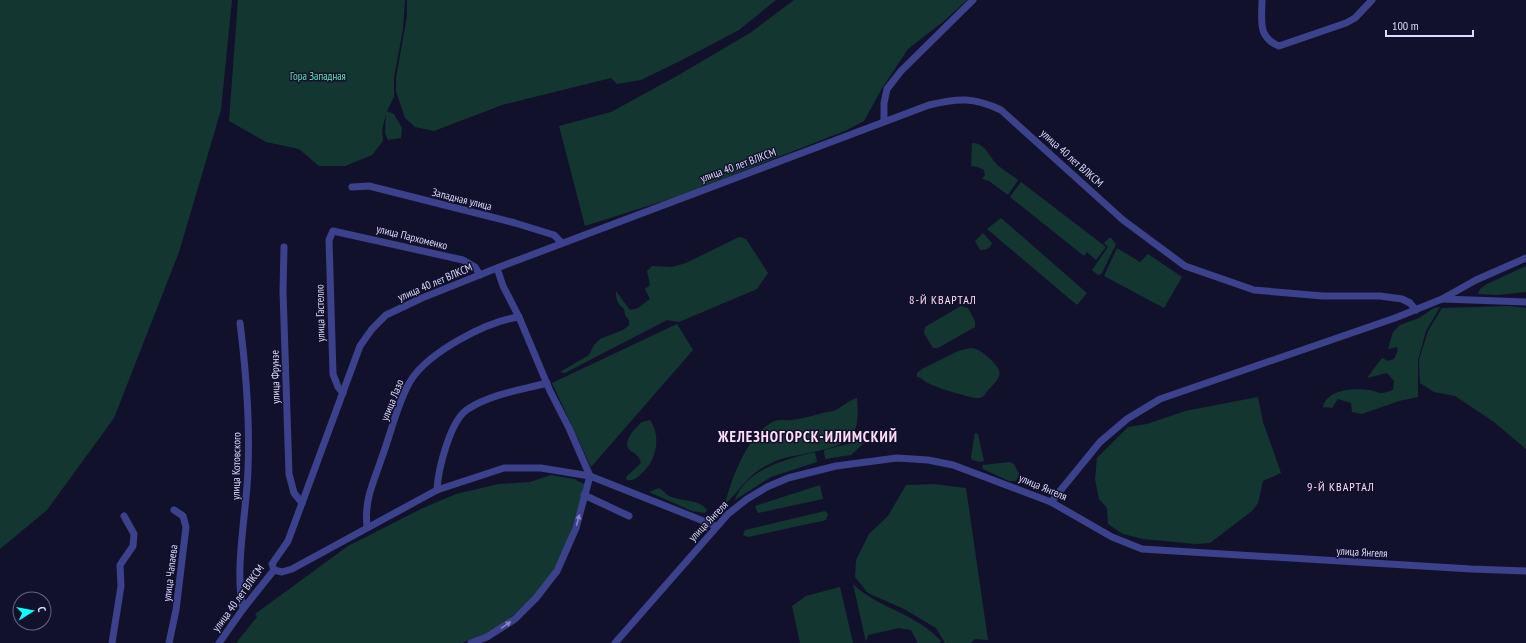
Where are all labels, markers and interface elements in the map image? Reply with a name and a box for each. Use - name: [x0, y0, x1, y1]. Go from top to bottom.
- scale bar: [1386, 12, 1473, 38]
- text: 100 m: [1392, 18, 1419, 33]
- park label: Гора Западная: [290, 69, 346, 83]
- street label: улица 40 лет ВЛКСМ: [1038, 126, 1106, 190]
- street label: улица 40 лет ВЛКСМ: [698, 145, 778, 185]
- street label: Западная улица: [431, 185, 493, 213]
- street label: улица Пархоменко: [375, 221, 449, 253]
- street label: улица 40 лет ВЛКСМ: [396, 260, 474, 304]
- street label: улица Гастелло: [312, 284, 328, 342]
- district label: 8-Й КВАРТАЛ: [909, 292, 977, 307]
- street label: улица Фрунзе: [268, 350, 282, 404]
- street label: улица Лазо: [377, 377, 407, 423]
- district label: ЖЕЛЕЗНОГОРСК-ИЛИМСКИЙ: [717, 427, 898, 446]
- street label: улица Котовского: [228, 432, 244, 500]
- street label: улица Янгеля: [1017, 471, 1069, 503]
- district label: 9-Й КВАРТАЛ: [1307, 479, 1375, 494]
- street label: улица Янгеля: [685, 498, 731, 544]
- one-way arrow: [575, 514, 581, 526]
- street label: улица Чапаева: [160, 544, 180, 602]
- street label: улица Янгеля: [1336, 544, 1388, 560]
- street label: улица 40 лет ВЛКСМ: [209, 562, 267, 634]
- north arrow: [12, 591, 52, 631]
- text: С: [34, 605, 49, 613]
- one-way arrow: [501, 621, 511, 629]

